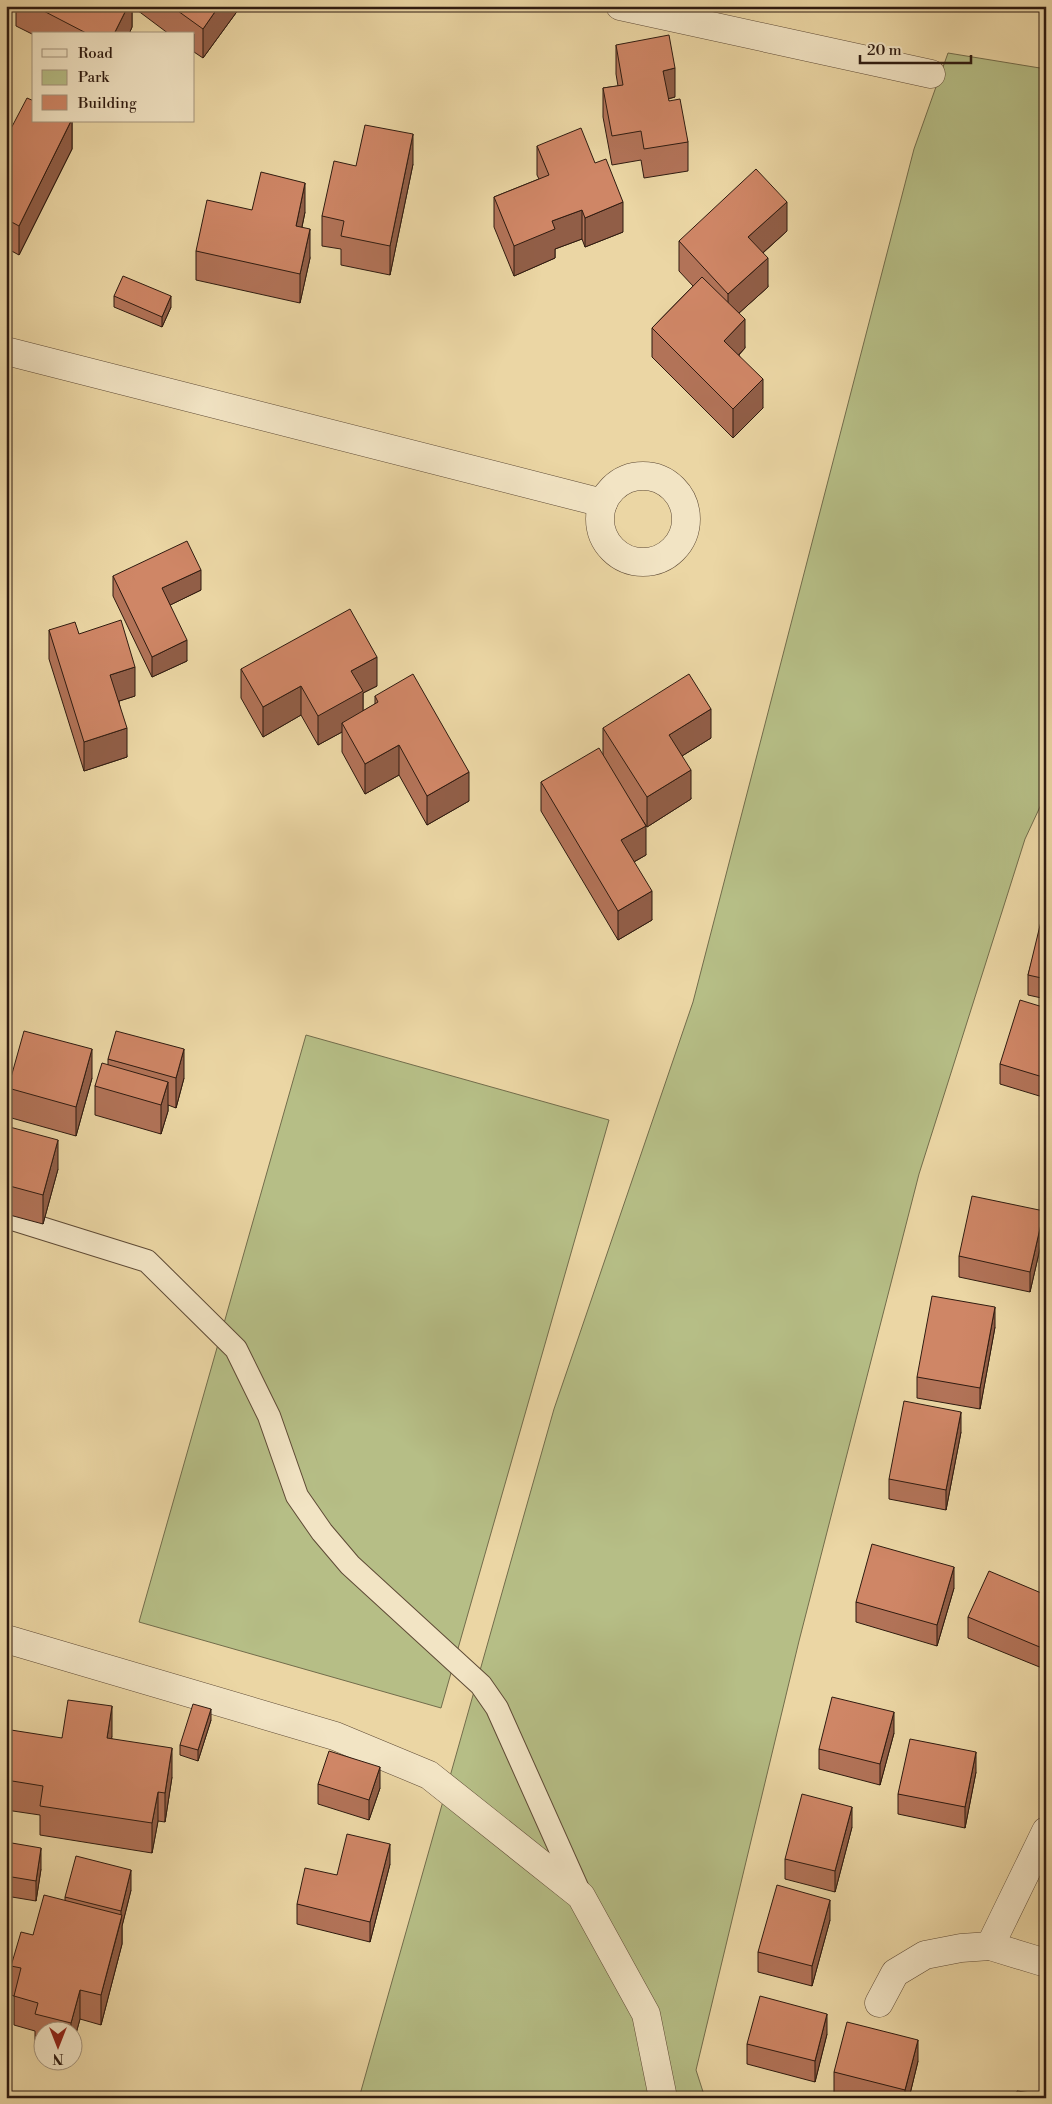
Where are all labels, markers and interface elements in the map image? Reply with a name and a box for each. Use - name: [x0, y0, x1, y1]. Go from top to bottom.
- legend: [32, 32, 195, 122]
- scale bar: [860, 32, 971, 64]
- text: 20 m: [867, 41, 902, 60]
- text: Road: [78, 44, 113, 63]
- text: Park: [78, 68, 110, 87]
- text: Building: [77, 94, 137, 113]
- north arrow: [32, 2022, 82, 2072]
- text: N: [52, 2049, 64, 2067]

